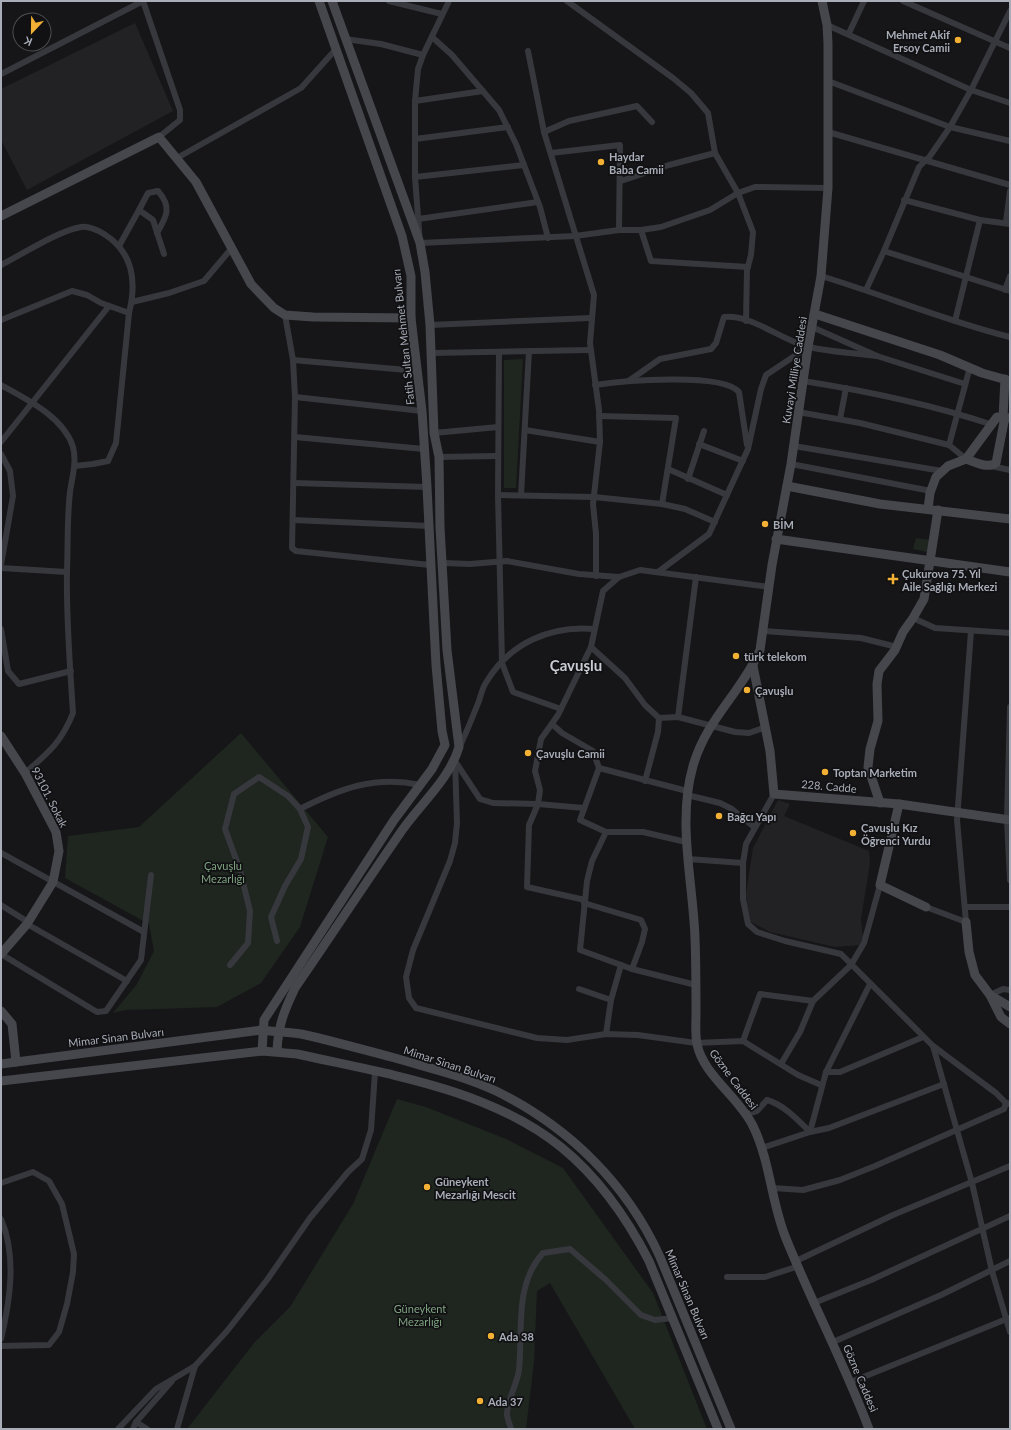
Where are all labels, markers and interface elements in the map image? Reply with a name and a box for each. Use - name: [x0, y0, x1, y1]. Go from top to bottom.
- north arrow: [12, 12, 52, 52]
- place label: Mehmet Akif Ersoy Camii: [886, 28, 950, 54]
- text: K: [22, 34, 34, 49]
- marker: Mehmet Akif Ersoy Camii: [953, 35, 963, 45]
- place label: Haydar Baba Camii: [609, 150, 664, 176]
- marker: Haydar Baba Camii: [596, 157, 606, 167]
- street label: Fatih Sultan Mehmet Bulvarı: [389, 268, 417, 406]
- street label: Kuvayi Milliye Caddesi: [779, 315, 809, 424]
- place label: BİM: [773, 518, 794, 531]
- marker: BİM: [760, 519, 770, 529]
- place label: Çukurova 75. Yıl Aile Sağlığı Merkezi: [901, 567, 998, 593]
- marker: Çukurova 75. Yıl Aile Sağlığı Merkezi: [887, 573, 899, 585]
- place label: türk telekom: [744, 650, 807, 663]
- marker: türk telekom: [731, 651, 741, 661]
- district label: Çavuşlu: [550, 656, 602, 674]
- place label: Çavuşlu: [755, 684, 794, 697]
- marker: Çavuşlu: [742, 685, 752, 695]
- place label: Çavuşlu Camii: [536, 747, 605, 760]
- marker: Çavuşlu Camii: [523, 748, 533, 758]
- street label: 93101. Sokak: [29, 765, 71, 830]
- place label: Toptan Marketim: [833, 766, 917, 779]
- marker: Toptan Marketim: [820, 767, 830, 777]
- street label: 228. Cadde: [801, 777, 857, 795]
- place label: Bağcı Yapı: [727, 810, 776, 823]
- marker: Bağcı Yapı: [714, 811, 724, 821]
- place label: Çavuşlu Kız Öğrenci Yurdu: [861, 821, 931, 847]
- marker: Çavuşlu Kız Öğrenci Yurdu: [848, 828, 858, 838]
- park label: Çavuşlu Mezarlığı: [201, 859, 245, 885]
- street label: Mimar Sinan Bulvarı: [67, 1025, 165, 1049]
- street label: Mimar Sinan Bulvarı: [402, 1043, 498, 1085]
- street label: Gözne Caddesi: [707, 1046, 761, 1112]
- place label: Güneykent Mezarlığı Mescit: [435, 1175, 517, 1201]
- marker: Güneykent Mezarlığı Mescit: [422, 1182, 432, 1192]
- street label: Mimar Sinan Bulvarı: [663, 1247, 713, 1341]
- park label: Güneykent Mezarlığı: [394, 1302, 446, 1328]
- place label: Ada 38: [498, 1330, 534, 1343]
- marker: Ada 38: [486, 1331, 496, 1341]
- street label: Gözne Caddesi: [841, 1342, 881, 1414]
- place label: Ada 37: [487, 1395, 523, 1408]
- marker: Ada 37: [475, 1396, 485, 1406]

